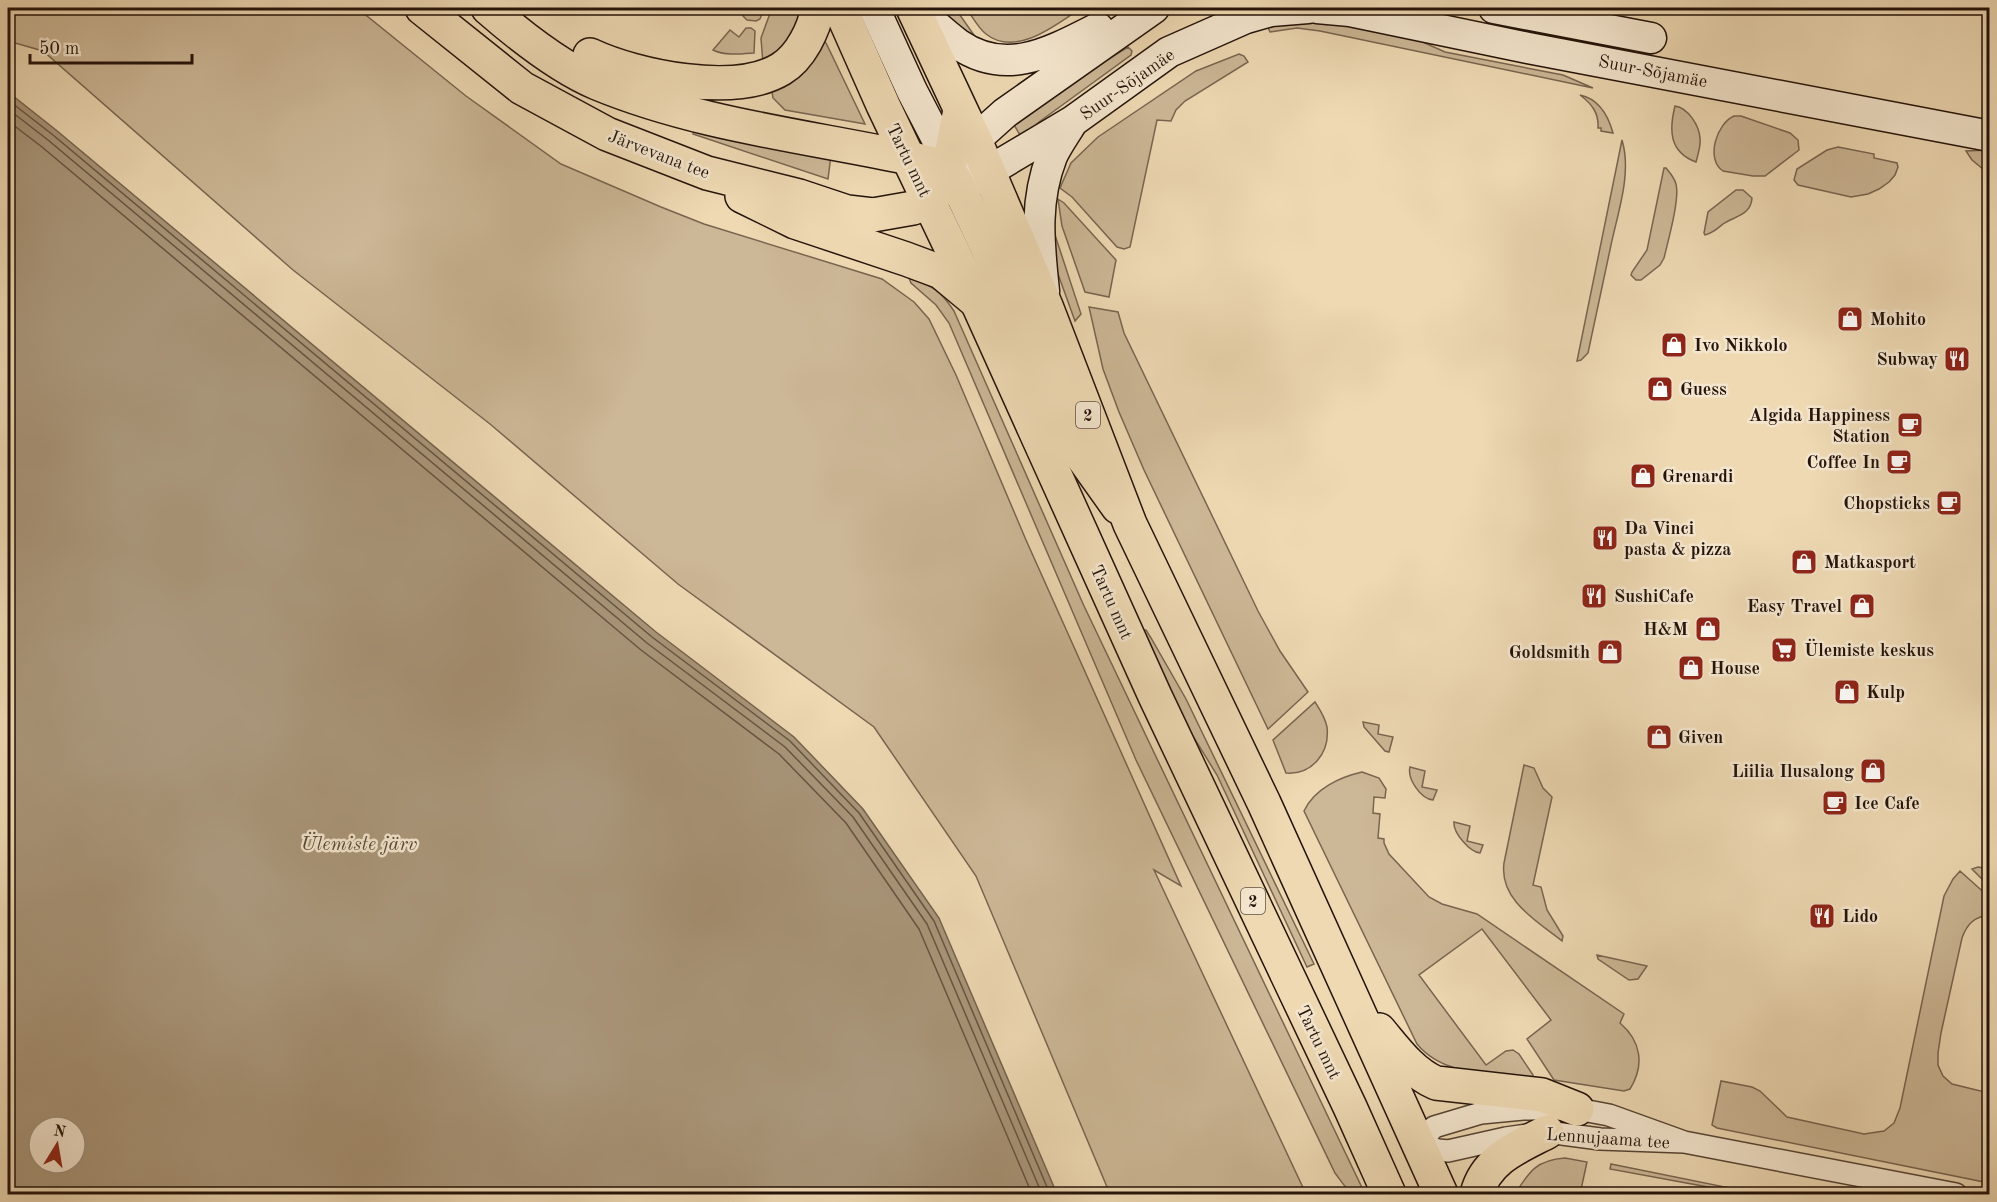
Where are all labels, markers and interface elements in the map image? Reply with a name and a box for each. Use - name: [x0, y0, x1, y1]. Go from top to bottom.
- scale bar: [30, 27, 192, 65]
- text: 50 m: [39, 40, 79, 58]
- street label: Suur-Sõjamäe: [1077, 46, 1178, 124]
- street label: Suur-Sõjamäe: [1597, 53, 1709, 91]
- street label: Tartu mnt: [883, 121, 934, 200]
- street label: Järvevana tee: [605, 127, 712, 183]
- shop icon: Mohito: [1835, 304, 1865, 334]
- place label: Mohito: [1870, 311, 1926, 329]
- shop icon: Ivo Nikkolo: [1659, 330, 1689, 360]
- place label: Ivo Nikkolo: [1694, 337, 1788, 355]
- restaurant icon: Subway: [1942, 344, 1972, 374]
- place label: Subway: [1876, 351, 1938, 369]
- shop icon: Guess: [1645, 374, 1675, 404]
- place label: Guess: [1680, 381, 1727, 399]
- road number: 2: [1076, 402, 1100, 428]
- place label: Algida Happiness Station: [1749, 407, 1890, 446]
- cafe icon: Algida Happiness Station: [1895, 410, 1925, 440]
- cafe icon: Coffee In: [1884, 447, 1914, 477]
- place label: Coffee In: [1806, 454, 1880, 472]
- shop icon: Grenardi: [1628, 461, 1658, 491]
- place label: Grenardi: [1662, 468, 1733, 486]
- cafe icon: Chopsticks: [1934, 488, 1964, 518]
- place label: Chopsticks: [1843, 495, 1930, 513]
- place label: Da Vinci pasta & pizza: [1624, 520, 1731, 559]
- restaurant icon: Da Vinci pasta & pizza: [1590, 523, 1620, 553]
- shop icon: Matkasport: [1789, 547, 1819, 577]
- place label: Matkasport: [1824, 554, 1916, 572]
- street label: Tartu mnt: [1087, 562, 1135, 642]
- restaurant icon: SushiCafe: [1579, 581, 1609, 611]
- place label: SushiCafe: [1614, 588, 1694, 606]
- shop icon: Easy Travel: [1847, 591, 1877, 621]
- place label: Easy Travel: [1747, 598, 1842, 616]
- shop icon: H&M: [1693, 614, 1723, 644]
- place label: H&M: [1643, 621, 1688, 639]
- supermarket icon: Ülemiste keskus: [1769, 635, 1799, 665]
- shop icon: Goldsmith: [1595, 637, 1625, 667]
- place label: Ülemiste keskus: [1804, 638, 1934, 660]
- place label: Goldsmith: [1509, 644, 1590, 662]
- shop icon: House: [1676, 653, 1706, 683]
- place label: House: [1710, 660, 1760, 678]
- shop icon: Kulp: [1832, 677, 1862, 707]
- place label: Kulp: [1866, 684, 1905, 702]
- shop icon: Given: [1644, 722, 1674, 752]
- place label: Given: [1678, 729, 1723, 747]
- shop icon: Liilia Ilusalong: [1858, 756, 1888, 786]
- place label: Liilia Ilusalong: [1731, 763, 1854, 781]
- cafe icon: Ice Cafe: [1820, 788, 1850, 818]
- place label: Ice Cafe: [1854, 795, 1920, 813]
- water label: Ülemiste järv: [301, 831, 418, 855]
- road number: 2: [1241, 888, 1265, 914]
- restaurant icon: Lido: [1807, 901, 1837, 931]
- place label: Lido: [1842, 908, 1878, 926]
- street label: Tartu mnt: [1293, 1003, 1344, 1082]
- north arrow: [27, 1115, 87, 1175]
- text: N: [52, 1123, 68, 1141]
- street label: Lennujaama tee: [1545, 1126, 1670, 1152]

